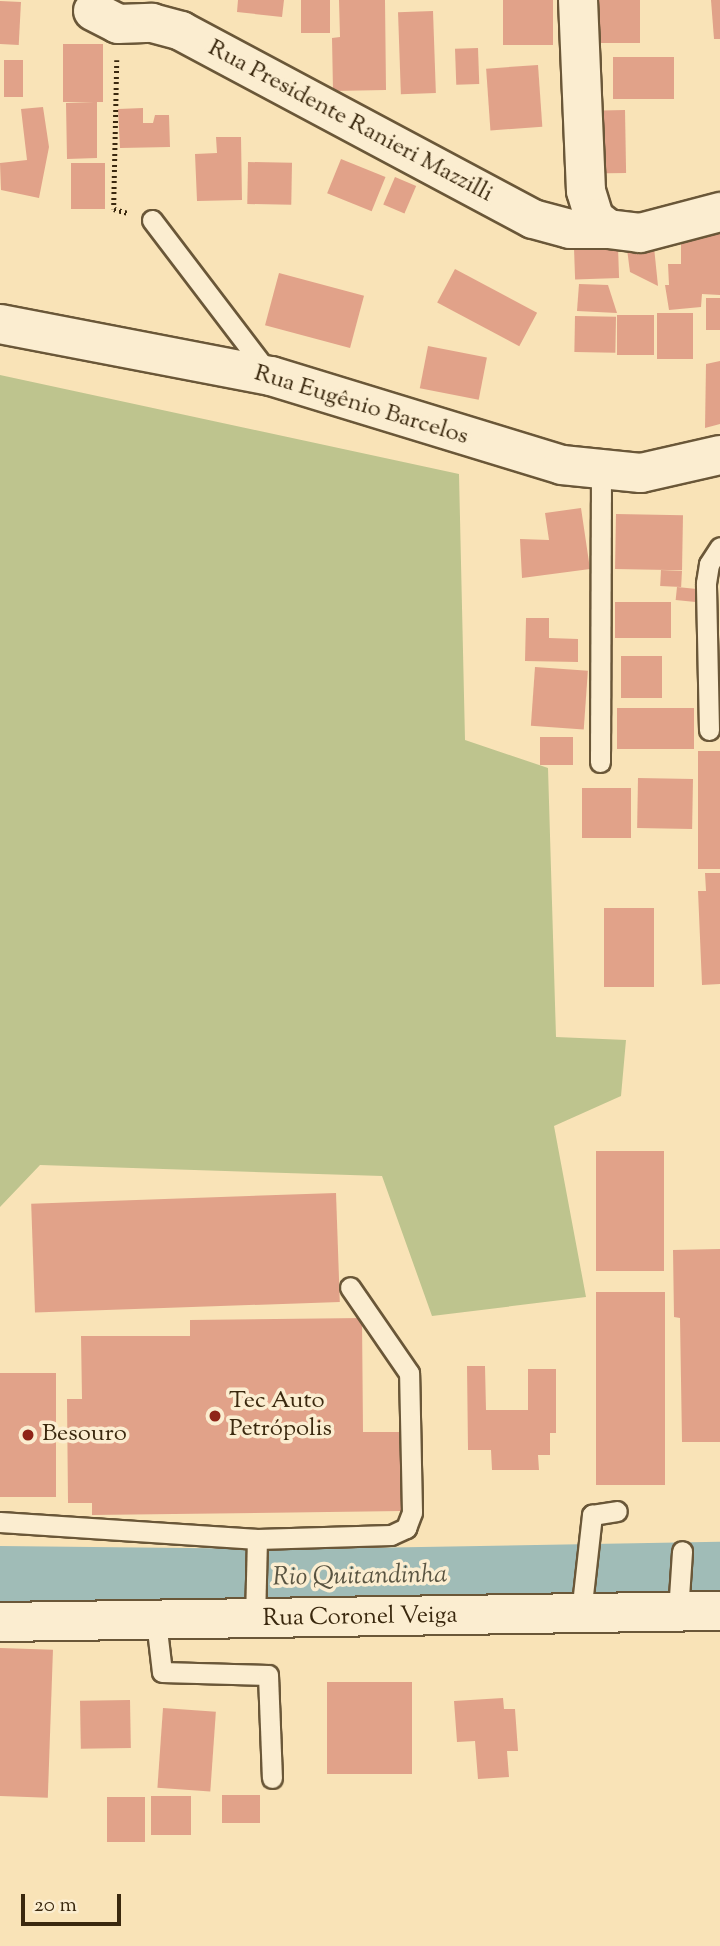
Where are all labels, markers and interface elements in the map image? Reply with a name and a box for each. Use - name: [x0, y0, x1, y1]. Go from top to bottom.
- street label: Rua Presidente Ranieri Mazzilli: [203, 35, 497, 209]
- street label: Rua Eugênio Barcelos: [250, 360, 472, 452]
- place label: Tec Auto Petrópolis: [229, 1388, 332, 1444]
- marker: Tec Auto Petrópolis: [207, 1408, 223, 1424]
- place label: Besouro: [42, 1421, 127, 1449]
- marker: Besouro: [20, 1427, 36, 1443]
- water label: Rio Quitandinha: [272, 1560, 448, 1594]
- street label: Rua Coronel Veiga: [262, 1602, 458, 1634]
- scale bar: [24, 1880, 124, 1924]
- text: 20 m: [34, 1891, 77, 1921]

